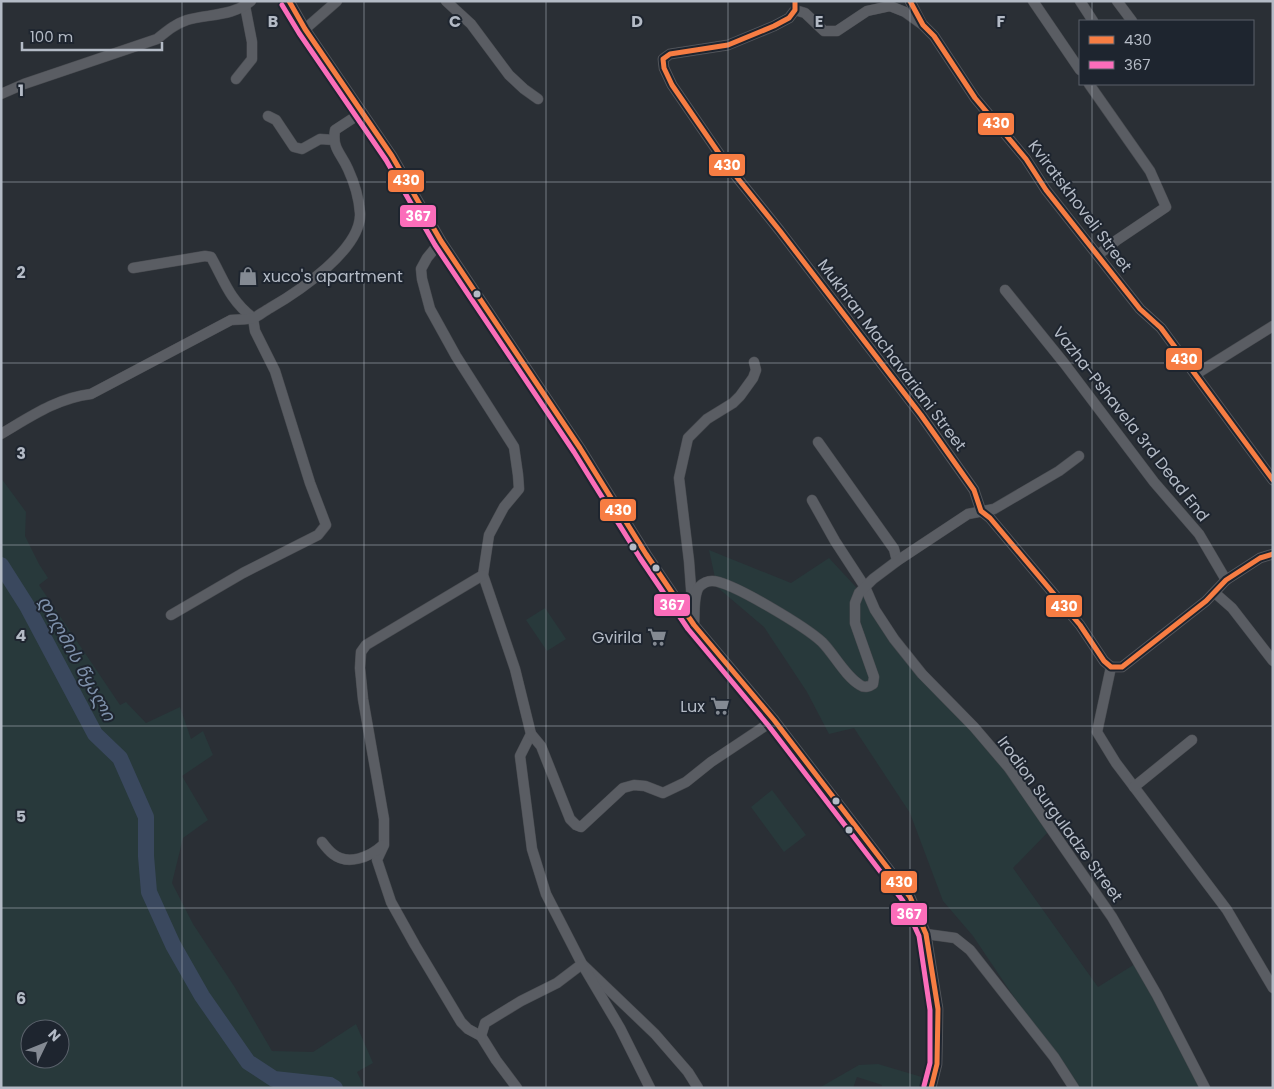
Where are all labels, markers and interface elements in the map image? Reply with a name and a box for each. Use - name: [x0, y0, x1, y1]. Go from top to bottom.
- text: B: [268, 10, 278, 33]
- text: C: [449, 10, 461, 33]
- text: D: [631, 10, 643, 33]
- text: E: [815, 10, 823, 33]
- text: F: [997, 10, 1006, 33]
- scale bar: [22, 20, 162, 52]
- legend: [1079, 20, 1254, 85]
- text: 100 m: [30, 26, 73, 47]
- text: 430: [1124, 29, 1152, 50]
- text: 367: [1124, 54, 1151, 75]
- text: 1: [18, 79, 24, 102]
- line badge: 430: [977, 112, 1015, 136]
- text: 430: [982, 113, 1010, 133]
- street label: Kviratskhoveli Street: [1023, 135, 1137, 277]
- line badge: 430: [708, 153, 746, 177]
- text: 430: [713, 155, 741, 175]
- line badge: 430: [387, 169, 425, 193]
- text: 430: [392, 170, 420, 190]
- line badge: 367: [399, 204, 437, 228]
- text: 367: [406, 206, 431, 226]
- street label: Mukhran Machavariani Street: [812, 254, 972, 456]
- text: 2: [16, 261, 26, 284]
- shop icon: xuco's apartment: [237, 265, 259, 287]
- place label: xuco's apartment: [263, 265, 403, 288]
- unlabelled marker: [472, 289, 482, 299]
- street label: Vazha-Pshavela 3rd Dead End: [1047, 321, 1215, 527]
- line badge: 430: [1165, 347, 1203, 371]
- text: 430: [1170, 349, 1198, 369]
- text: 3: [16, 442, 26, 465]
- line badge: 430: [599, 498, 637, 522]
- text: 430: [604, 500, 632, 520]
- unlabelled marker: [628, 542, 638, 552]
- unlabelled marker: [651, 563, 661, 573]
- water label: დიღმის წყალი: [32, 591, 122, 726]
- line badge: 367: [653, 593, 691, 617]
- line badge: 430: [1045, 594, 1083, 618]
- text: 367: [660, 595, 685, 615]
- text: 430: [1050, 596, 1078, 616]
- text: 4: [16, 624, 27, 647]
- place label: Gvirila: [592, 626, 642, 649]
- supermarket icon: Gvirila: [646, 626, 668, 648]
- place label: Lux: [680, 695, 705, 718]
- supermarket icon: Lux: [709, 695, 731, 717]
- street label: Irodion Surguladze Street: [992, 731, 1128, 907]
- unlabelled marker: [831, 796, 841, 806]
- text: 5: [16, 805, 26, 828]
- unlabelled marker: [844, 825, 854, 835]
- line badge: 430: [880, 870, 918, 894]
- text: 430: [885, 872, 913, 892]
- line badge: 367: [890, 902, 928, 926]
- text: 367: [897, 904, 922, 924]
- text: 6: [16, 987, 26, 1010]
- north arrow: [20, 1019, 70, 1069]
- text: N: [44, 1024, 65, 1046]

